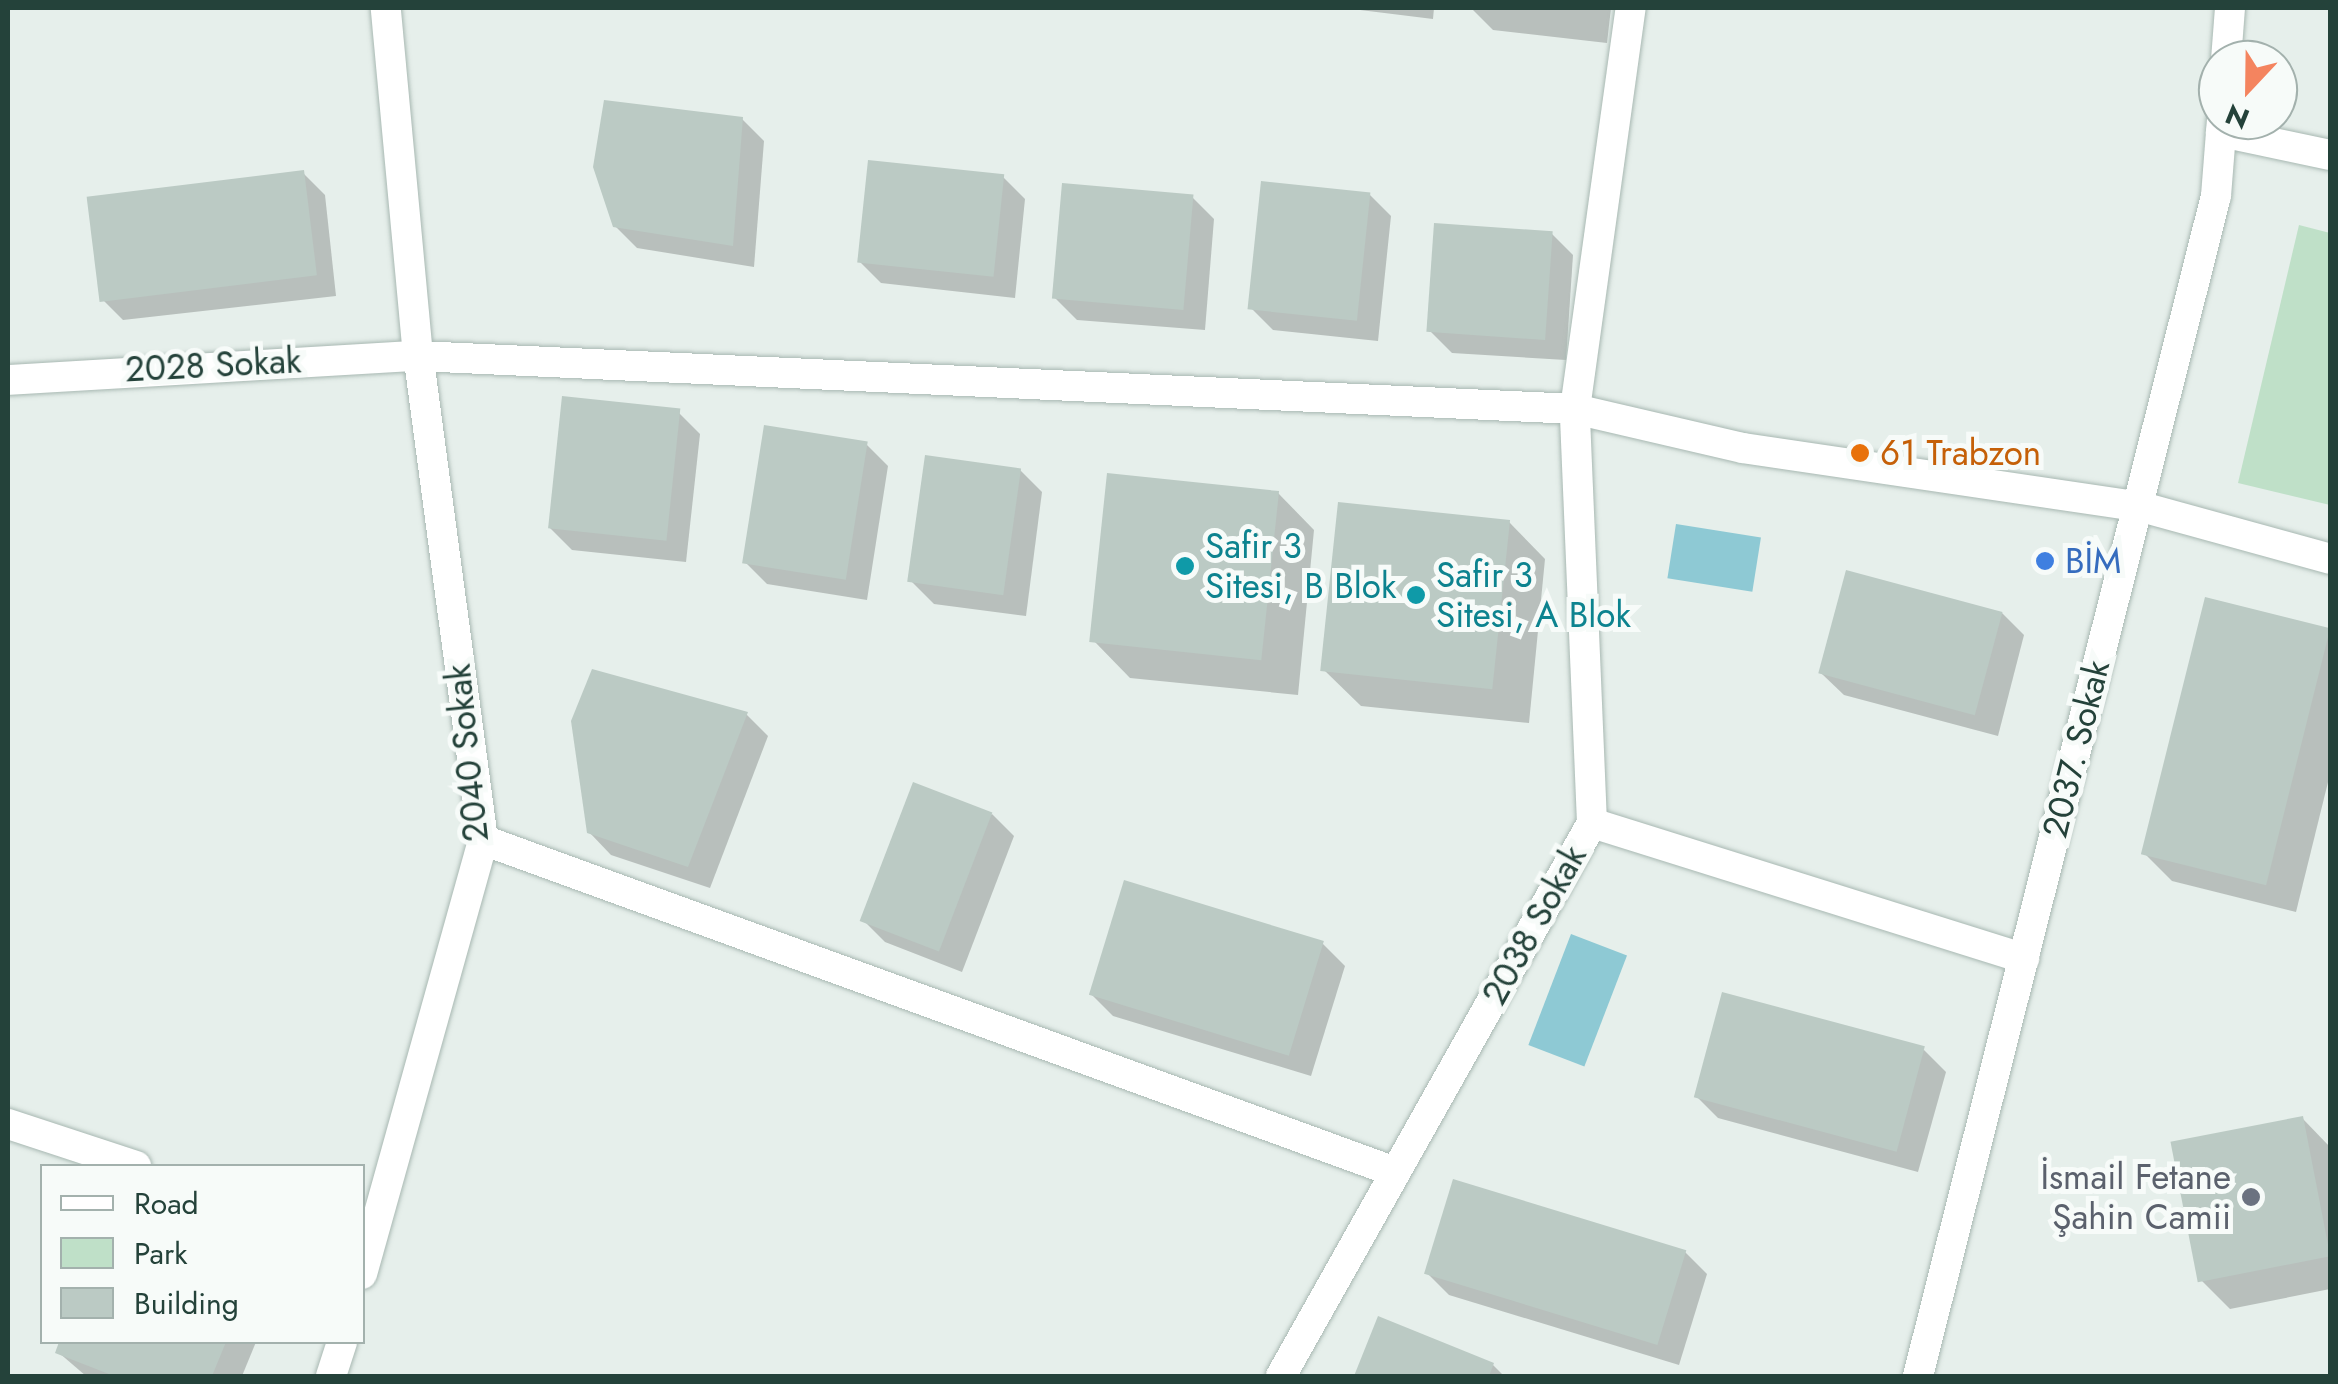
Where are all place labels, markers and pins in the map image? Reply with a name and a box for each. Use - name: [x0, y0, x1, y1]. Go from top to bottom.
- place label: 61 Trabzon: [1880, 432, 2041, 474]
- marker: 61 Trabzon: [1849, 442, 1871, 464]
- place label: Safir 3 Sitesi, B Blok: [1205, 525, 1396, 607]
- place label: BİM: [2065, 540, 2121, 582]
- marker: BİM: [2034, 550, 2056, 572]
- place label: Safir 3 Sitesi, A Blok: [1436, 554, 1631, 636]
- marker: Safir 3 Sitesi, B Blok: [1174, 555, 1196, 577]
- marker: Safir 3 Sitesi, A Blok: [1405, 584, 1427, 606]
- place label: İsmail Fetane Şahin Camii: [2040, 1156, 2231, 1238]
- marker: İsmail Fetane Şahin Camii: [2240, 1186, 2262, 1208]

